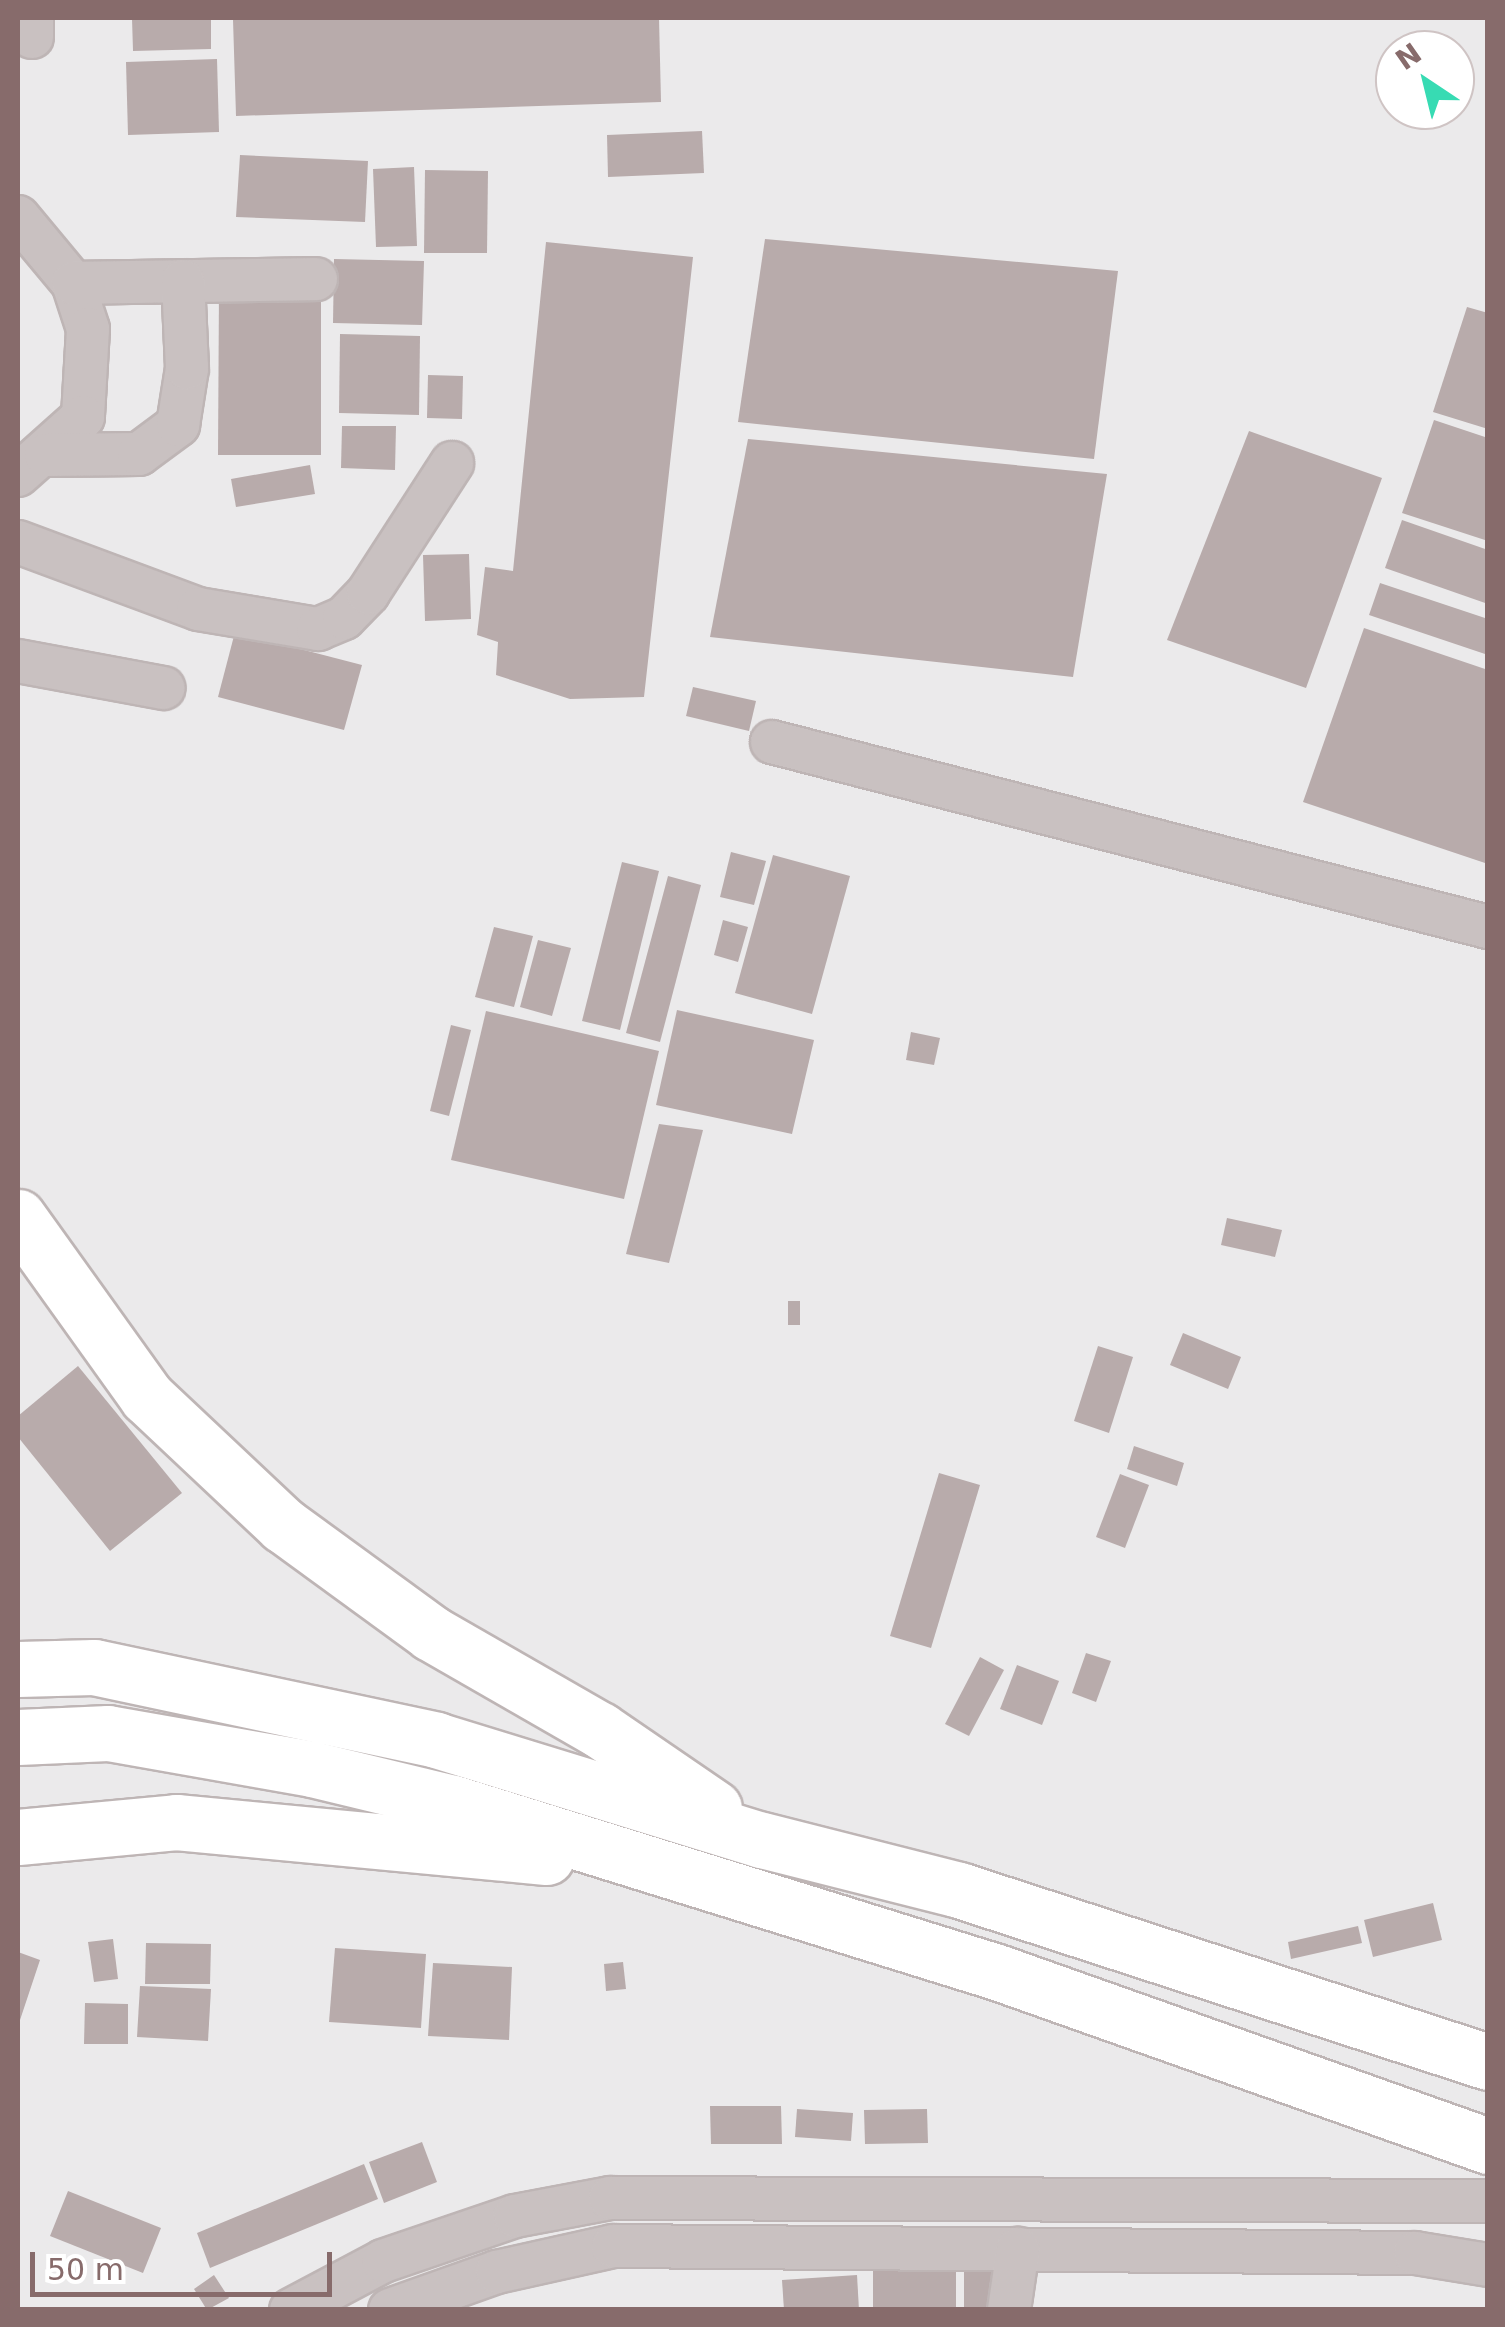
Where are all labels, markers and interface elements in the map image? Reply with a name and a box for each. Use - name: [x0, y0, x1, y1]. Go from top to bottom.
- north arrow: [1375, 30, 1475, 130]
- text: N: [1390, 36, 1428, 77]
- scale bar: [35, 2232, 338, 2294]
- text: 50 m: [47, 2252, 124, 2287]

